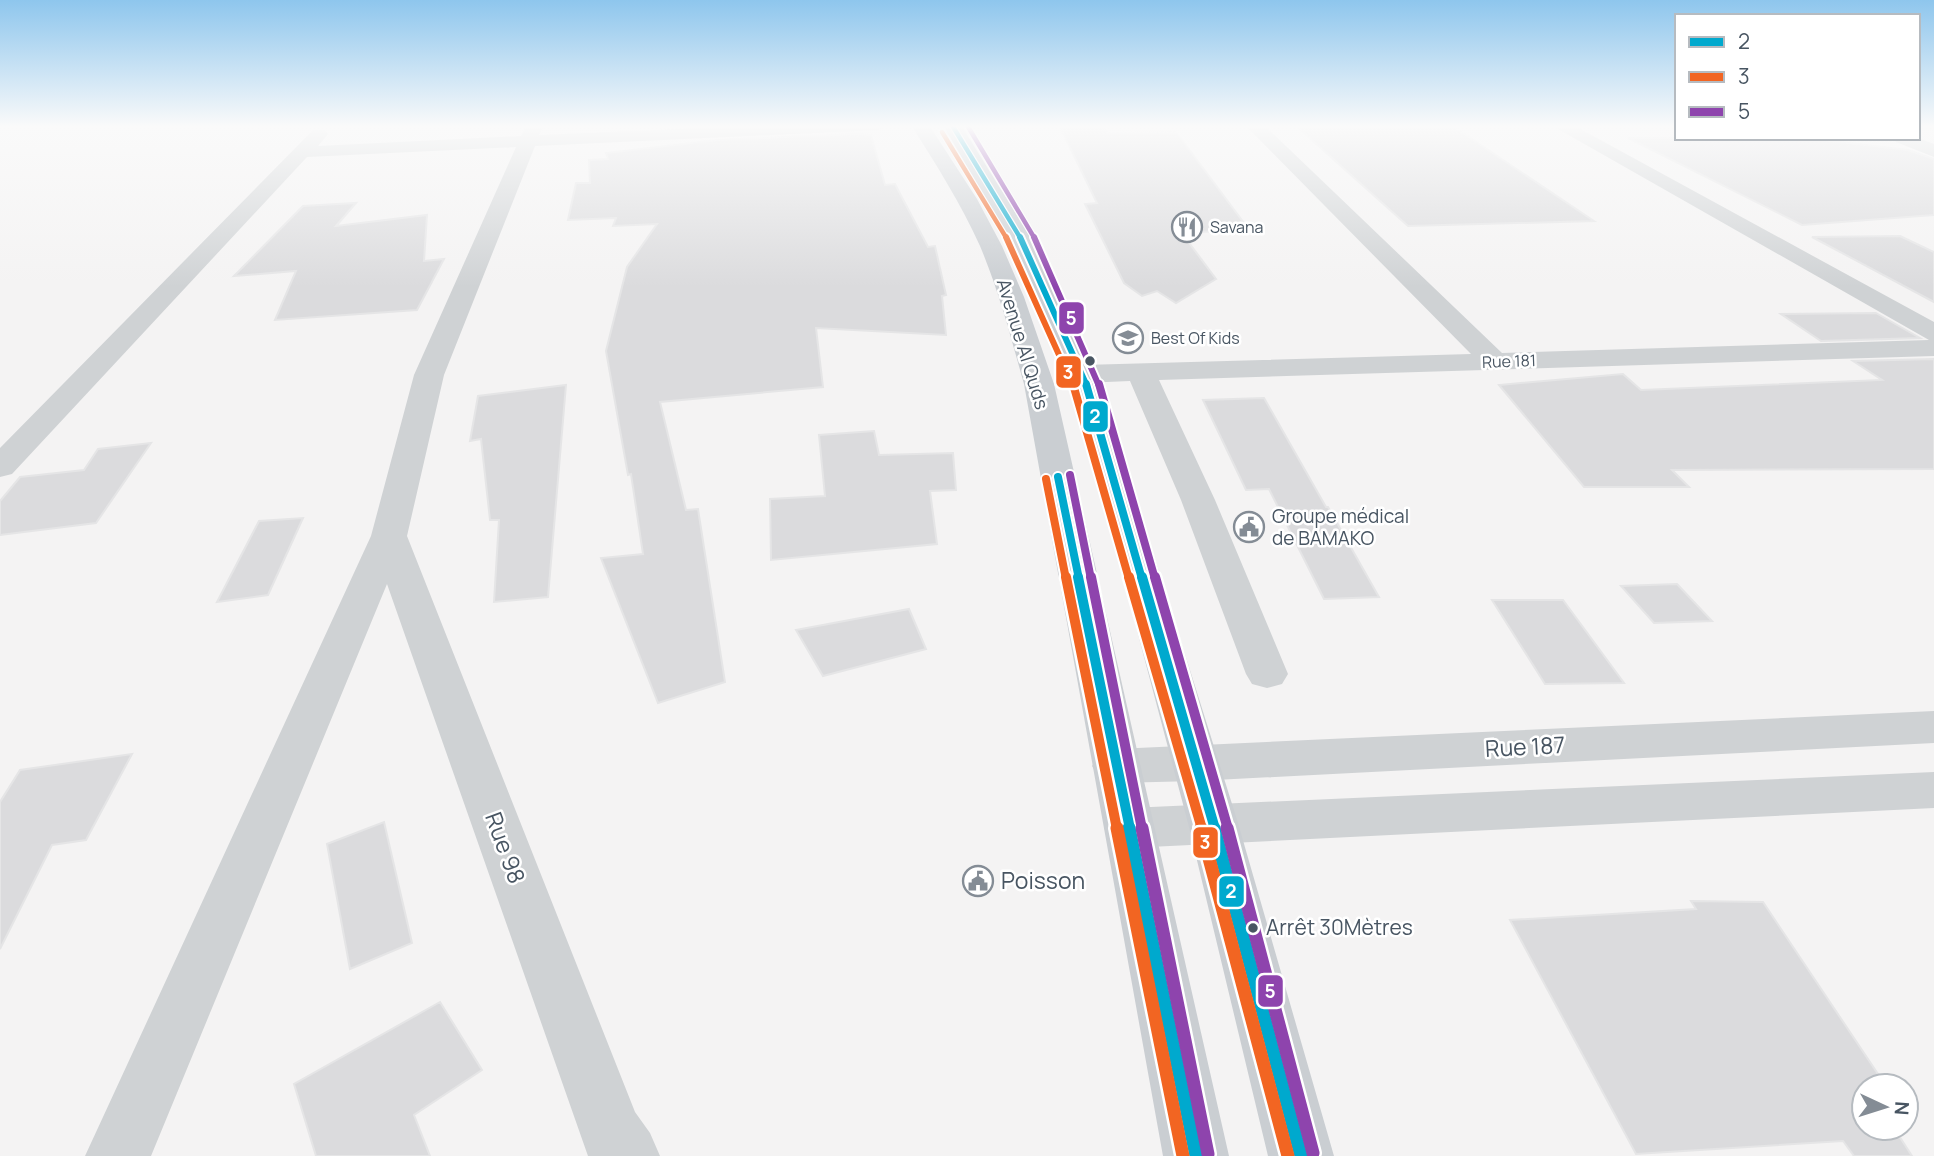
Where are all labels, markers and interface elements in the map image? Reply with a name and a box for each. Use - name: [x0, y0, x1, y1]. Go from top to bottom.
- legend: [1675, 14, 1920, 140]
- text: 2: [1738, 27, 1750, 55]
- text: 3: [1738, 62, 1750, 90]
- text: 5: [1738, 97, 1750, 125]
- restaurant icon: Savana: [1170, 210, 1204, 244]
- place label: Savana: [1210, 216, 1263, 238]
- street label: Avenue Al Quds: [991, 275, 1055, 413]
- line badge: 5: [1058, 301, 1085, 335]
- text: 5: [1065, 305, 1077, 331]
- school or university icon: Best Of Kids: [1111, 321, 1145, 355]
- place label: Best Of Kids: [1151, 327, 1240, 349]
- street label: Rue 181: [1482, 349, 1536, 373]
- unlabelled marker: [1083, 354, 1097, 368]
- line badge: 3: [1055, 355, 1082, 389]
- text: 3: [1062, 359, 1074, 385]
- line badge: 2: [1082, 400, 1109, 433]
- text: 2: [1089, 403, 1101, 429]
- place label: Groupe médical de BAMAKO: [1272, 503, 1409, 551]
- public building icon: Groupe médical de BAMAKO: [1232, 510, 1266, 544]
- street label: Rue 187: [1484, 728, 1566, 764]
- street label: Rue 98: [478, 807, 534, 888]
- line badge: 3: [1192, 826, 1219, 859]
- text: 3: [1199, 829, 1211, 855]
- public building icon: Poisson: [961, 864, 995, 898]
- place label: Poisson: [1001, 864, 1085, 896]
- line badge: 2: [1218, 875, 1245, 908]
- text: 2: [1225, 878, 1237, 904]
- place label: Arrêt 30Mètres: [1266, 913, 1413, 941]
- marker: Arrêt 30Mètres: [1246, 921, 1260, 935]
- line badge: 5: [1257, 974, 1284, 1008]
- text: 5: [1264, 978, 1276, 1004]
- north arrow: [1850, 1072, 1920, 1142]
- text: N: [1889, 1100, 1915, 1116]

